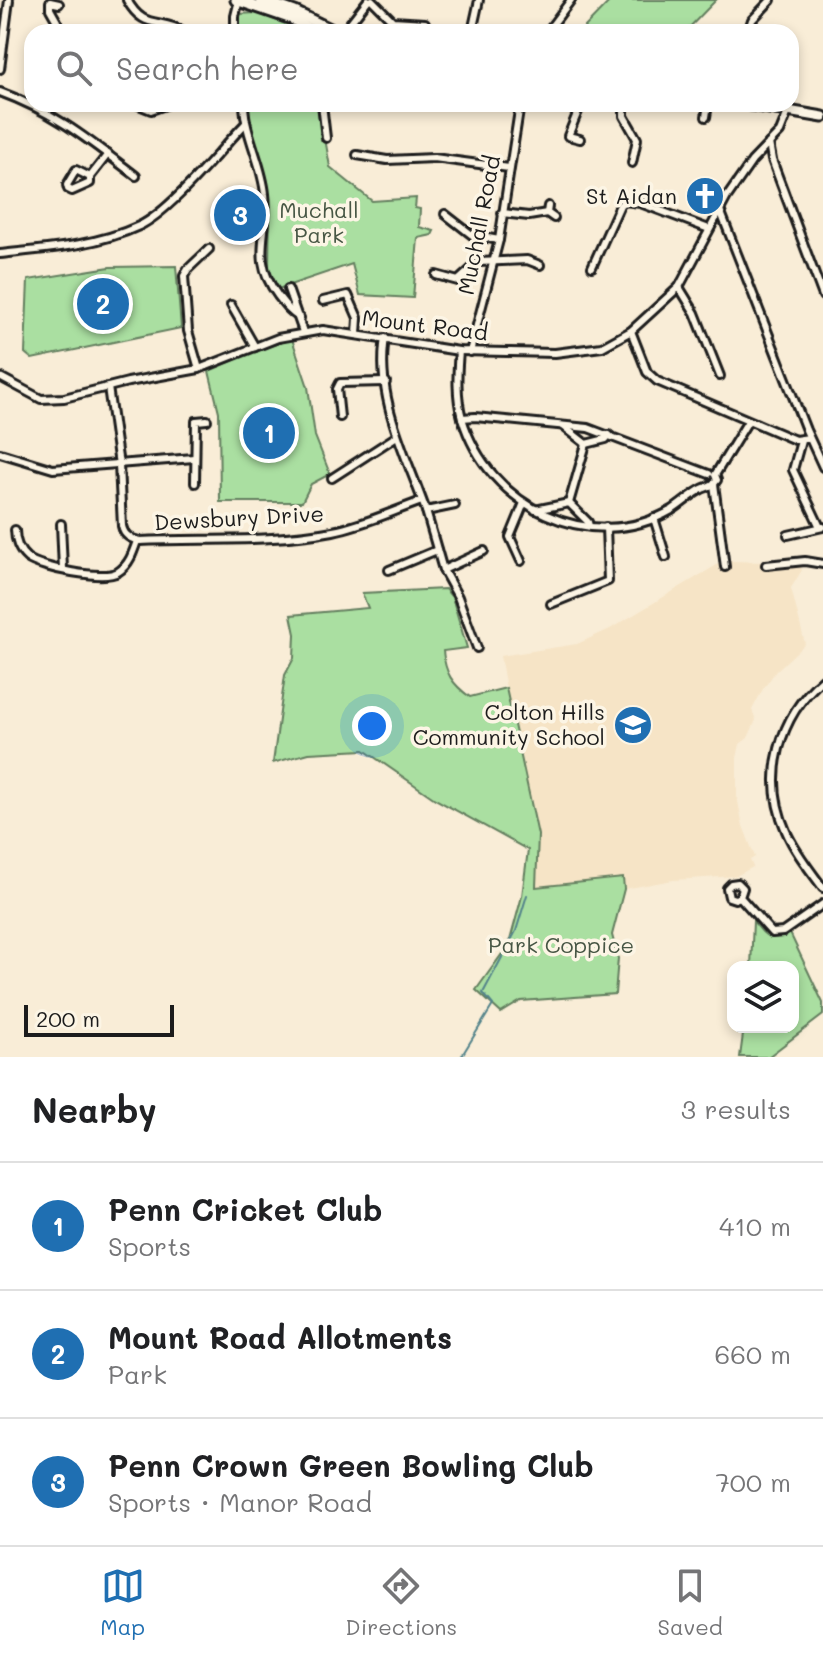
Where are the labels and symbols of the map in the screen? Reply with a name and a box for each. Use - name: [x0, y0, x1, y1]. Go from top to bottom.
- street label: Muchall Road: [451, 153, 506, 297]
- church icon: St Aidan: [684, 175, 726, 217]
- place label: St Aidan: [586, 181, 677, 210]
- pin: 3: [214, 185, 266, 245]
- park label: Muchall Park: [279, 195, 359, 249]
- pin: 2: [77, 274, 129, 334]
- street label: Mount Road: [361, 302, 490, 347]
- pin: 1: [243, 403, 295, 463]
- street label: Dewsbury Drive: [153, 499, 325, 536]
- place label: Colton Hills Community School: [413, 697, 605, 751]
- school or university icon: Colton Hills Community School: [612, 704, 654, 746]
- your location: [352, 706, 392, 746]
- park label: Park Coppice: [488, 930, 634, 959]
- scale bar: [24, 1001, 174, 1037]

